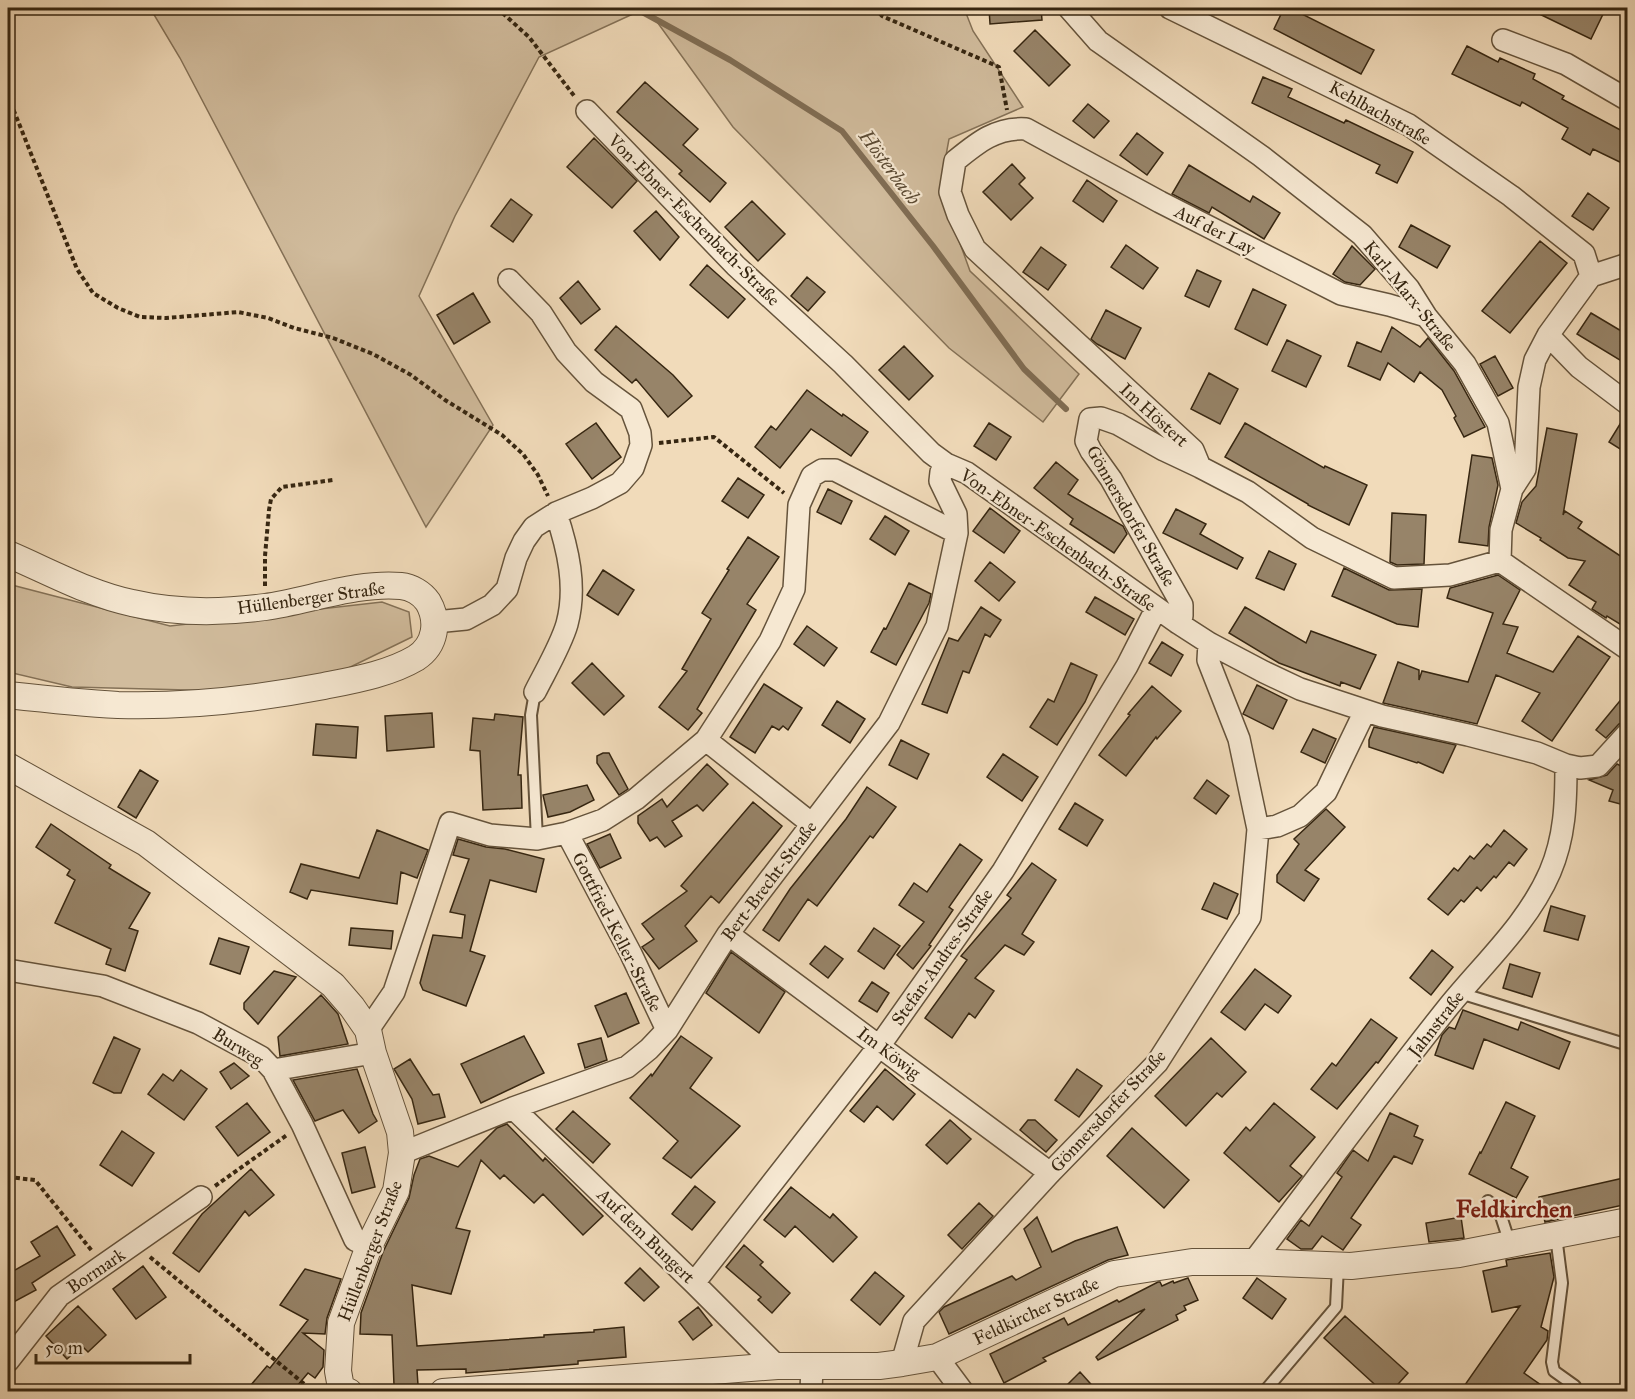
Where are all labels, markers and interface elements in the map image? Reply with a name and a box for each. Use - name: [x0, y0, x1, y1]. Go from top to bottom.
- street label: Kehlbachstraße: [1325, 76, 1435, 150]
- water label: Hösterbach: [853, 124, 926, 210]
- street label: Von-Ebner-Eschenbach-Straße: [603, 129, 785, 311]
- street label: Auf der Lay: [1170, 200, 1260, 260]
- street label: Karl-Marx-Straße: [1359, 236, 1461, 356]
- street label: Im Höstert: [1115, 378, 1193, 452]
- street label: Gönnersdorfer Straße: [1082, 441, 1180, 591]
- street label: Von-Ebner-Eschenbach-Straße: [955, 463, 1160, 616]
- street label: Hüllenberger Straße: [236, 577, 387, 620]
- street label: Bert-Brecht-Straße: [717, 816, 821, 946]
- street label: Gottfried-Keller-Straße: [567, 849, 667, 1015]
- street label: Stefan-Andres-Straße: [887, 884, 997, 1030]
- street label: Jahnstraße: [1402, 986, 1470, 1064]
- street label: Im Köwig: [852, 1022, 925, 1085]
- street label: Burweg: [208, 1023, 268, 1072]
- street label: Gönnersdorfer Straße: [1046, 1045, 1170, 1177]
- street label: Hüllenberger Straße: [333, 1177, 408, 1325]
- street label: Auf dem Bungert: [591, 1183, 700, 1289]
- district label: Feldkirchen: [1456, 1194, 1572, 1224]
- street label: Bormark: [63, 1243, 130, 1298]
- street label: Feldkircher Straße: [970, 1272, 1102, 1350]
- scale bar: [36, 1327, 190, 1365]
- text: 50 m: [45, 1337, 83, 1359]

